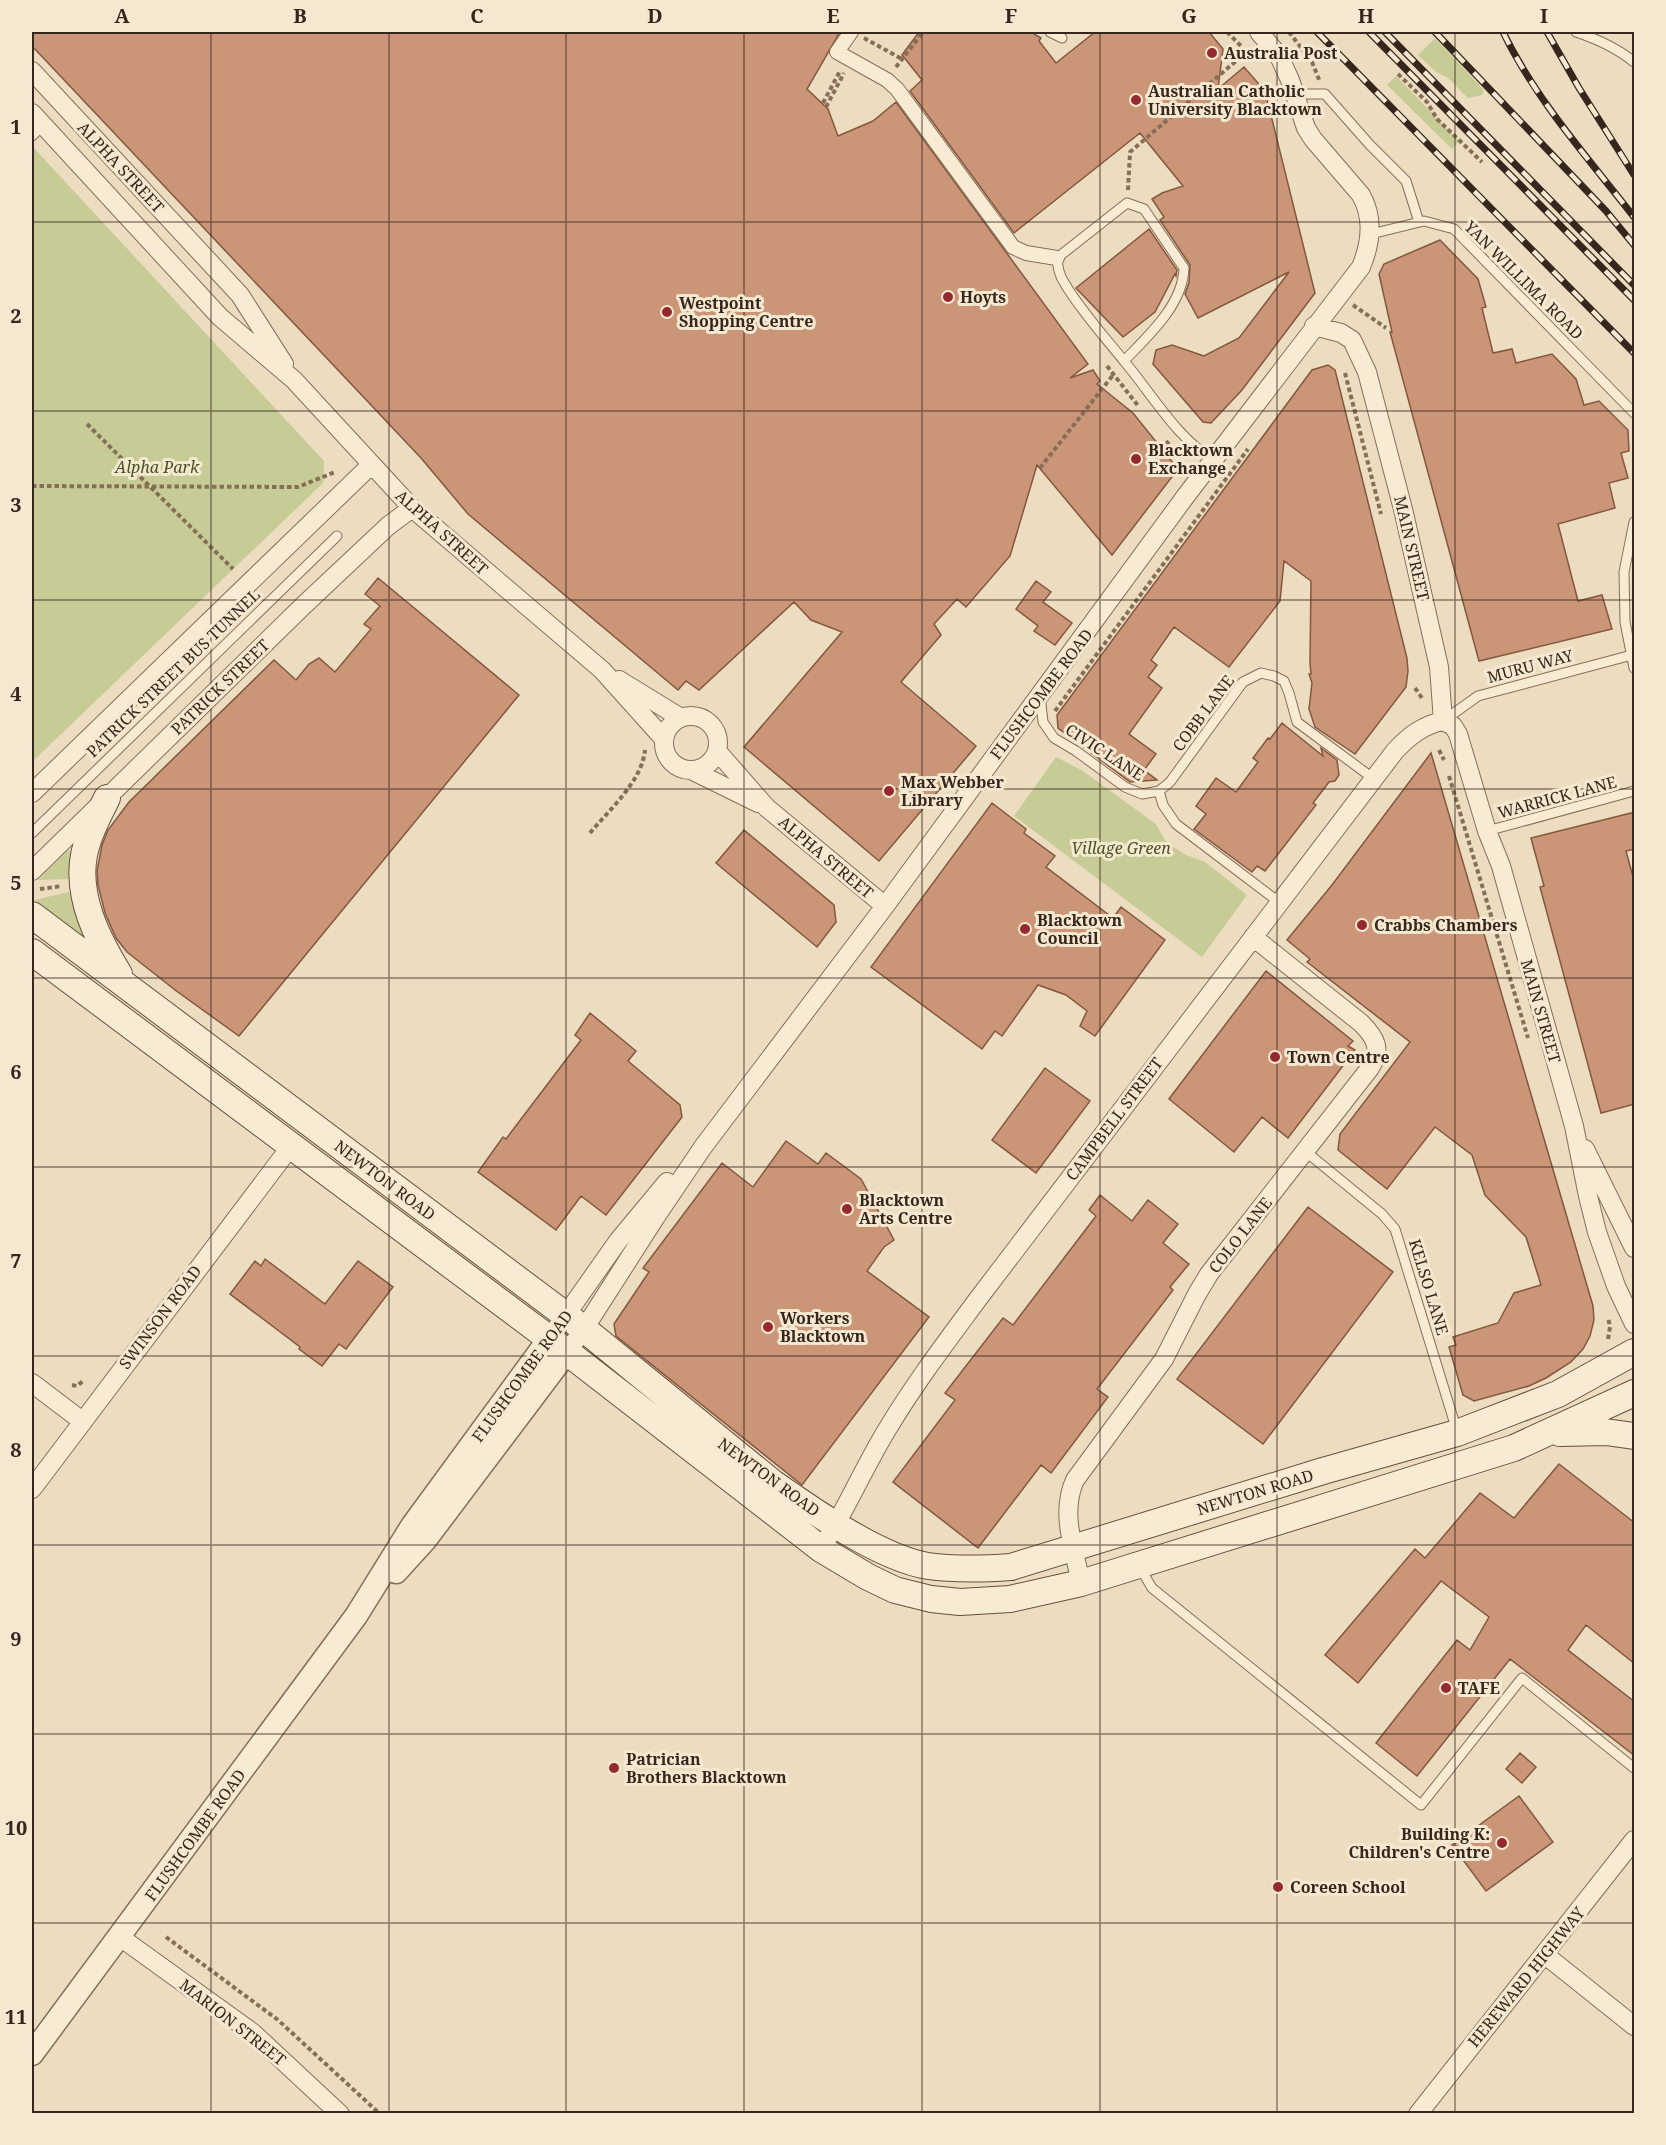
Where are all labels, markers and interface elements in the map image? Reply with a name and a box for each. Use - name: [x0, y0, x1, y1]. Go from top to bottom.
- text: A: [114, 2, 130, 29]
- text: B: [293, 2, 307, 29]
- text: C: [470, 2, 484, 29]
- text: D: [647, 2, 663, 29]
- text: E: [826, 2, 840, 29]
- text: F: [1005, 2, 1017, 29]
- text: G: [1181, 2, 1197, 29]
- text: H: [1358, 2, 1374, 29]
- text: I: [1540, 2, 1548, 29]
- place label: Australia Post: [1224, 42, 1338, 64]
- marker: Australia Post: [1205, 46, 1219, 60]
- place label: Australian Catholic University Blacktown: [1148, 80, 1322, 120]
- marker: Australian Catholic University Blacktown: [1129, 93, 1143, 107]
- text: 1: [10, 113, 22, 140]
- street label: ALPHA STREET: [73, 117, 169, 218]
- street label: YAN WILLIMA ROAD: [1459, 215, 1588, 344]
- place label: Hoyts: [960, 286, 1006, 308]
- marker: Hoyts: [941, 290, 955, 304]
- place label: Westpoint Shopping Centre: [679, 292, 813, 332]
- text: 2: [10, 302, 22, 329]
- marker: Westpoint Shopping Centre: [660, 305, 674, 319]
- place label: Blacktown Exchange: [1148, 439, 1234, 479]
- marker: Blacktown Exchange: [1129, 452, 1143, 466]
- park label: Alpha Park: [114, 456, 200, 478]
- street label: ALPHA STREET: [391, 485, 493, 580]
- text: 3: [10, 491, 22, 518]
- street label: MAIN STREET: [1389, 493, 1435, 603]
- street label: PATRICK STREET BUS TUNNEL: [82, 585, 264, 761]
- street label: FLUSHCOMBE ROAD: [985, 624, 1097, 764]
- street label: PATRICK STREET: [167, 635, 273, 739]
- street label: MURU WAY: [1485, 644, 1576, 688]
- street label: COBB LANE: [1167, 670, 1239, 756]
- text: 4: [10, 680, 22, 707]
- street label: CIVIC LANE: [1061, 718, 1149, 786]
- place label: Max Webber Library: [901, 771, 1005, 811]
- street label: WARRICK LANE: [1495, 771, 1619, 823]
- marker: Max Webber Library: [882, 784, 896, 798]
- street label: ALPHA STREET: [774, 811, 878, 903]
- park label: Village Green: [1071, 837, 1171, 859]
- text: 5: [10, 869, 22, 896]
- place label: Blacktown Council: [1037, 909, 1123, 949]
- place label: Crabbs Chambers: [1374, 914, 1518, 936]
- marker: Crabbs Chambers: [1355, 918, 1369, 932]
- marker: Blacktown Council: [1018, 922, 1032, 936]
- street label: MAIN STREET: [1516, 957, 1566, 1066]
- place label: Town Centre: [1287, 1046, 1390, 1068]
- marker: Town Centre: [1268, 1050, 1282, 1064]
- street label: CAMPBELL STREET: [1060, 1053, 1168, 1185]
- text: 6: [10, 1058, 22, 1085]
- street label: NEWTON ROAD: [330, 1135, 440, 1225]
- place label: Blacktown Arts Centre: [859, 1189, 952, 1229]
- street label: COLO LANE: [1203, 1192, 1277, 1278]
- marker: Blacktown Arts Centre: [840, 1202, 854, 1216]
- street label: KELSO LANE: [1404, 1236, 1454, 1338]
- text: 7: [10, 1247, 22, 1274]
- street label: SWINSON ROAD: [114, 1261, 206, 1373]
- street label: FLUSHCOMBE ROAD: [467, 1306, 577, 1446]
- place label: Workers Blacktown: [780, 1307, 866, 1347]
- marker: Workers Blacktown: [761, 1320, 775, 1334]
- street label: NEWTON ROAD: [714, 1433, 824, 1521]
- text: 8: [10, 1436, 22, 1463]
- street label: NEWTON ROAD: [1194, 1464, 1316, 1520]
- text: 9: [10, 1625, 22, 1652]
- place label: TAFE: [1458, 1677, 1500, 1699]
- marker: TAFE: [1439, 1681, 1453, 1695]
- place label: Patrician Brothers Blacktown: [626, 1748, 787, 1788]
- marker: Patrician Brothers Blacktown: [607, 1761, 621, 1775]
- street label: FLUSHCOMBE ROAD: [140, 1765, 250, 1905]
- text: 10: [5, 1814, 27, 1841]
- place label: Building K: Children's Centre: [1348, 1823, 1490, 1863]
- marker: Building K: Children's Centre: [1495, 1836, 1509, 1850]
- place label: Coreen School: [1290, 1876, 1406, 1898]
- marker: Coreen School: [1271, 1880, 1285, 1894]
- street label: HEREWARD HIGHWAY: [1463, 1902, 1590, 2052]
- street label: MARION STREET: [175, 1974, 291, 2071]
- text: 11: [5, 2003, 27, 2030]

